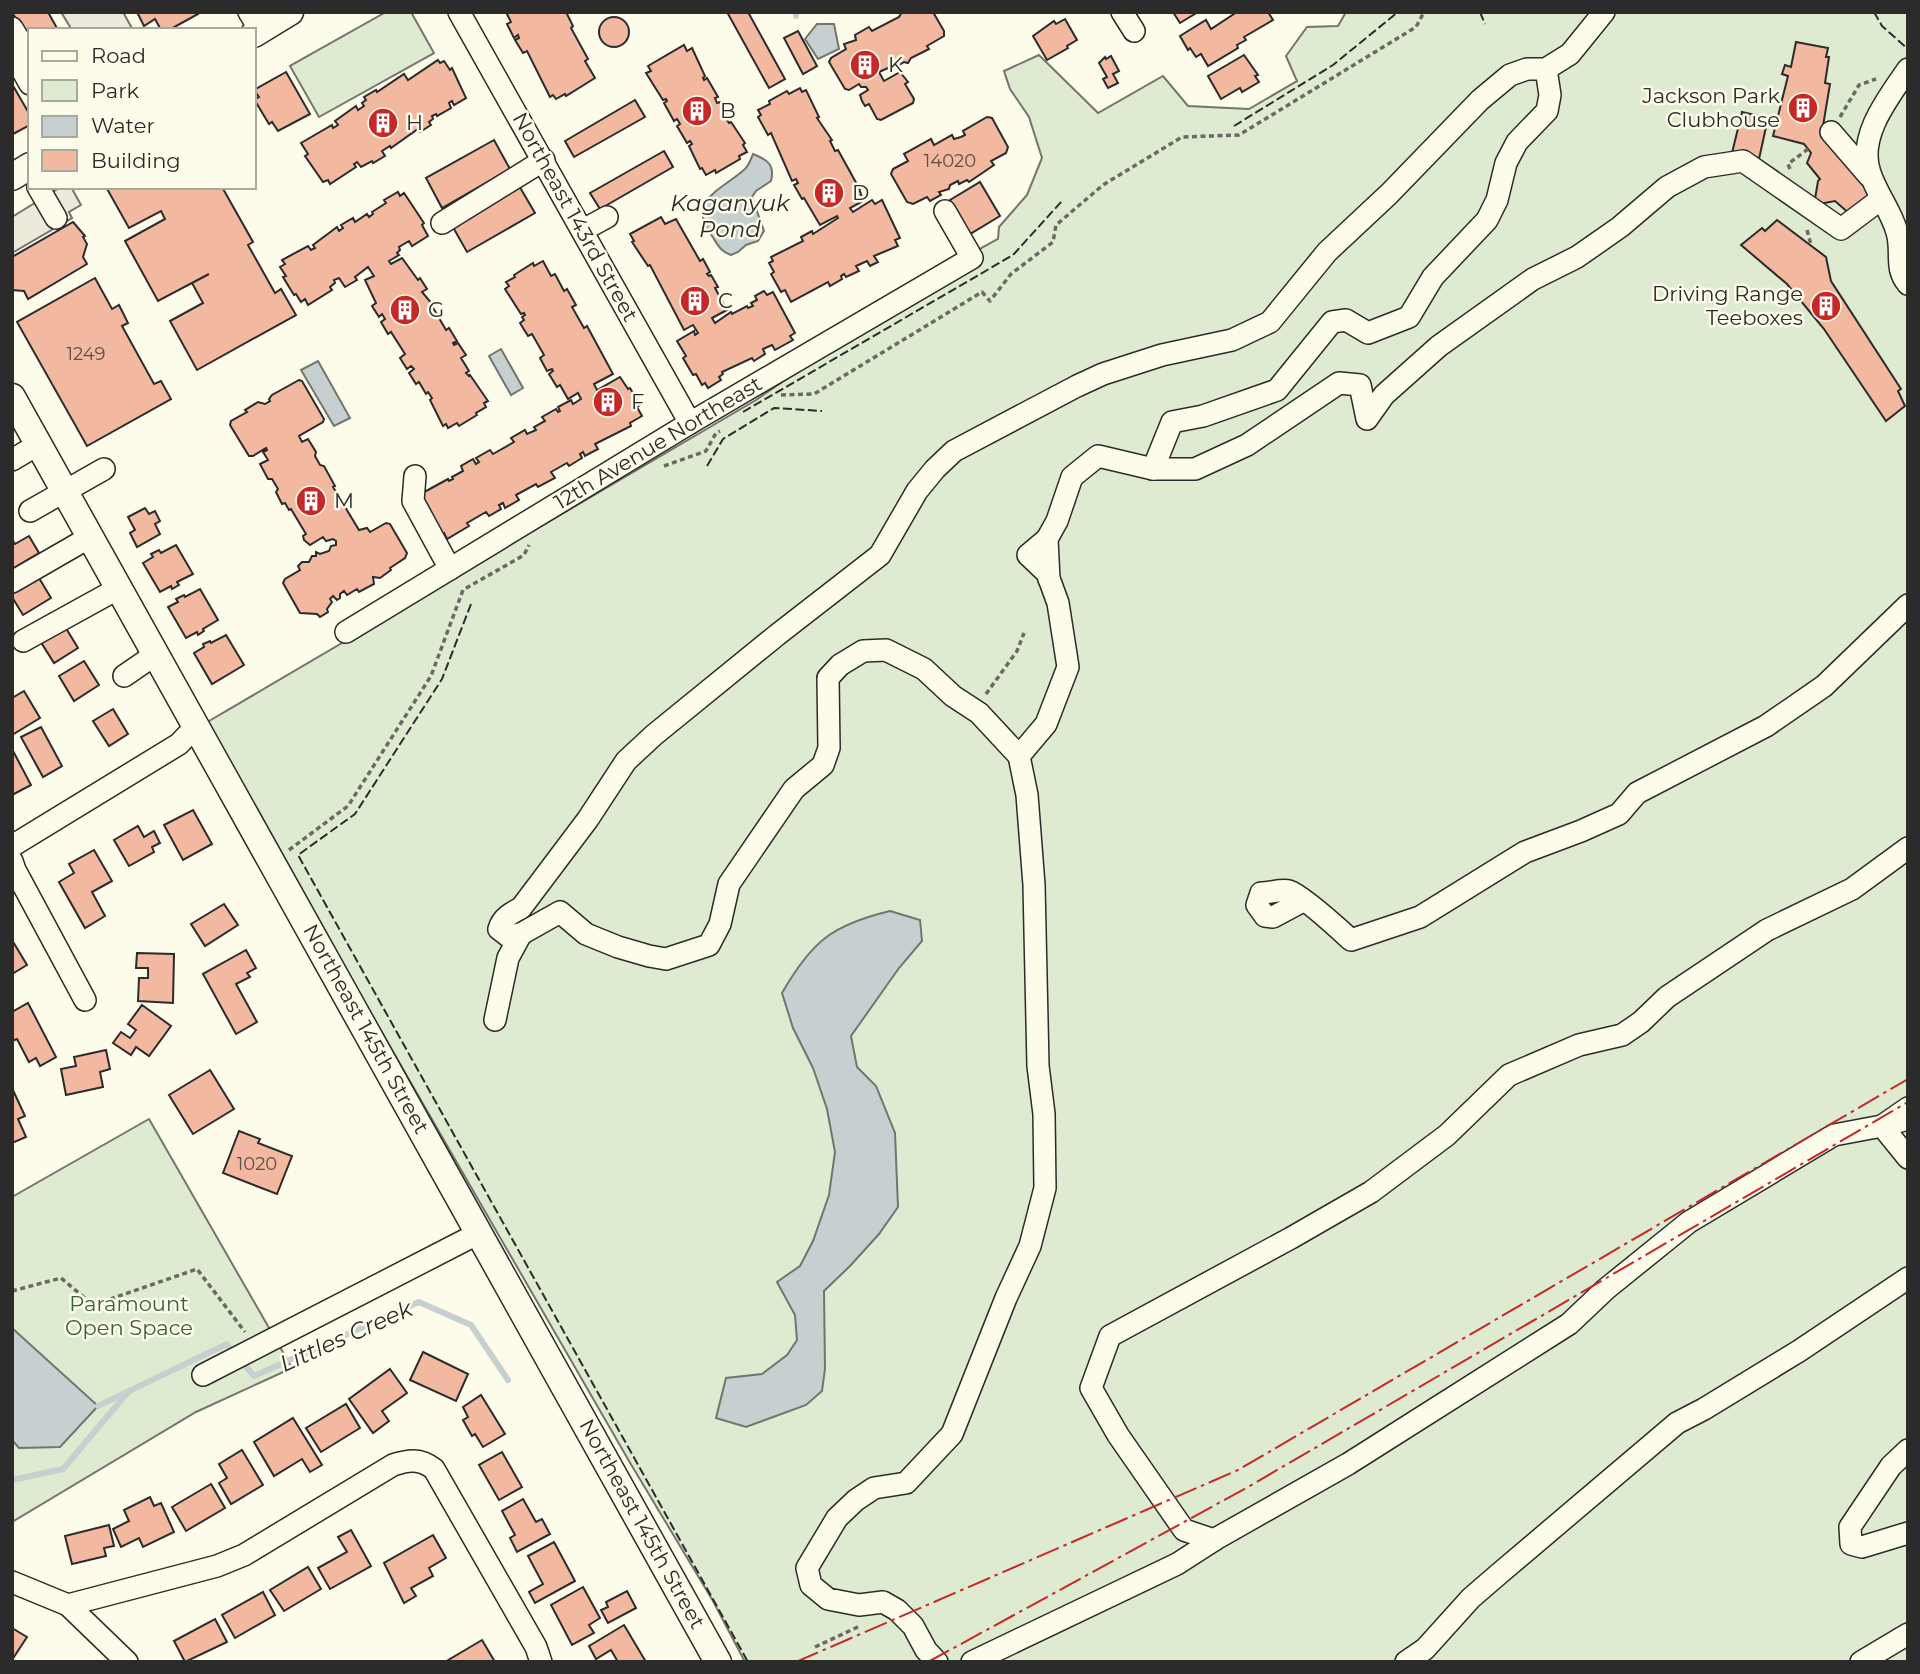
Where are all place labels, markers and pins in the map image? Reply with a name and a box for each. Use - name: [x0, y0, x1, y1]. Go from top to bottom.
- building icon: K: [848, 48, 882, 82]
- place label: K: [888, 52, 903, 77]
- place label: Jackson Park Clubhouse: [1641, 83, 1780, 132]
- building icon: Jackson Park Clubhouse: [1786, 91, 1820, 125]
- building icon: B: [680, 94, 714, 128]
- place label: B: [720, 98, 736, 123]
- building icon: H: [366, 106, 400, 140]
- place label: H: [406, 110, 423, 135]
- building icon: D: [812, 176, 846, 210]
- place label: D: [852, 180, 869, 205]
- place label: Driving Range Teeboxes: [1652, 281, 1803, 330]
- building icon: C: [678, 284, 712, 318]
- place label: C: [718, 288, 733, 313]
- building icon: Driving Range Teeboxes: [1809, 289, 1843, 323]
- building icon: G: [388, 293, 422, 327]
- place label: G: [428, 297, 444, 322]
- building icon: F: [591, 385, 625, 419]
- place label: F: [631, 389, 644, 414]
- building icon: M: [294, 484, 328, 518]
- place label: M: [334, 488, 354, 513]

